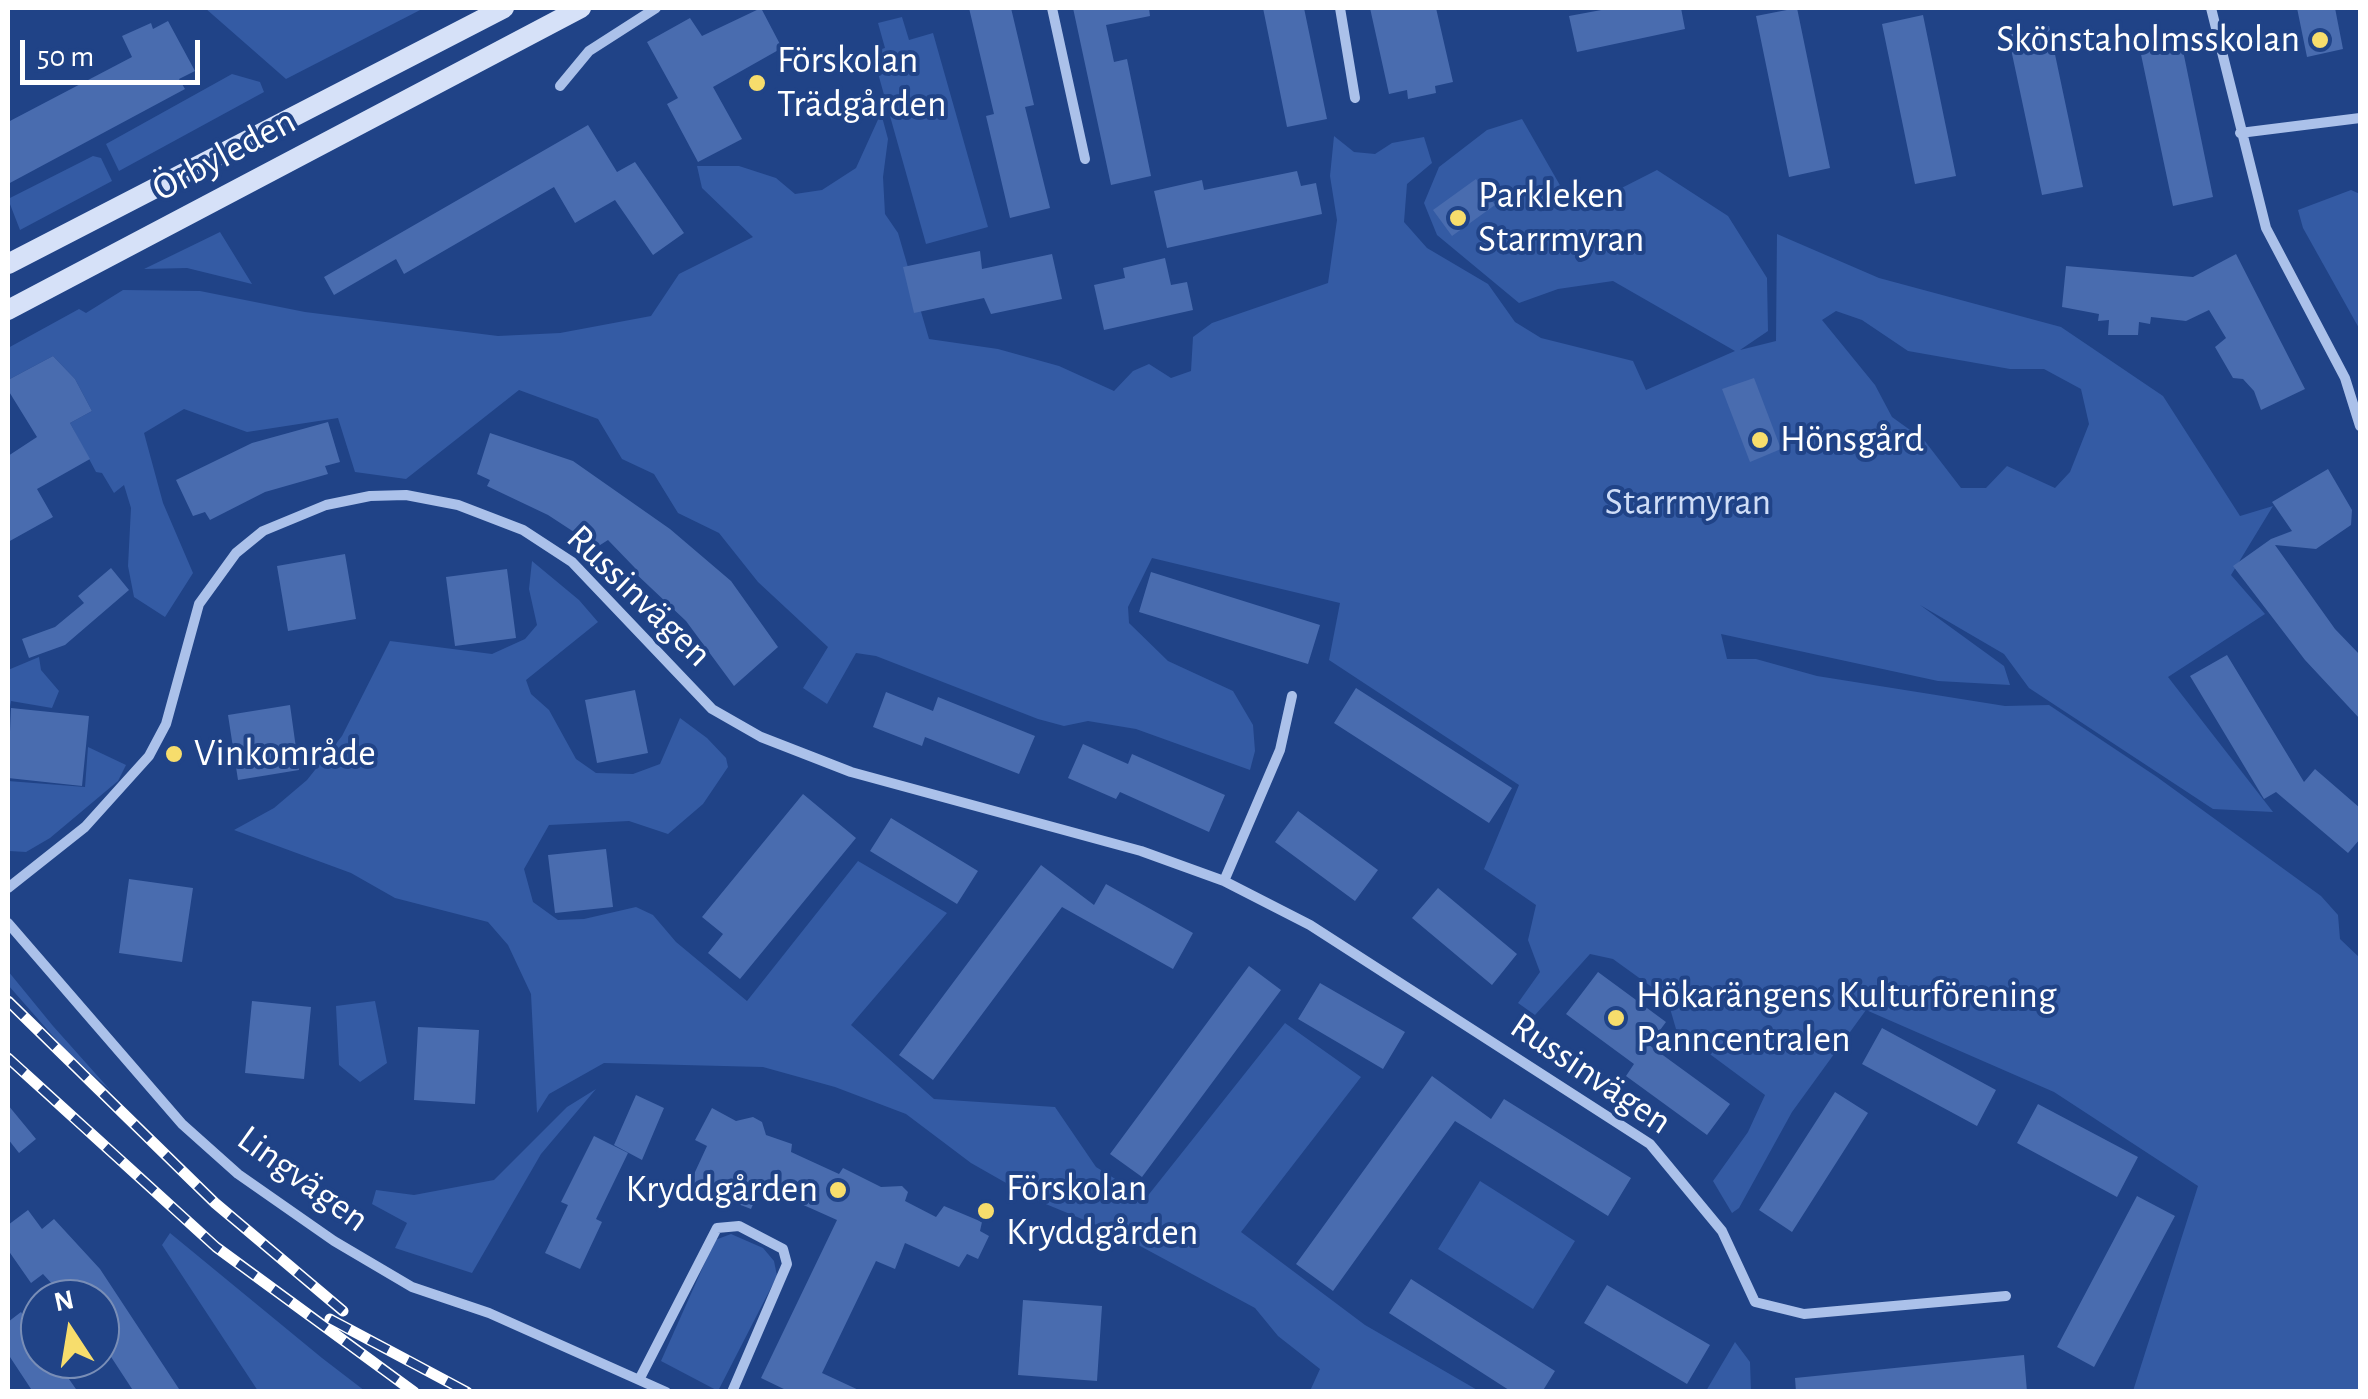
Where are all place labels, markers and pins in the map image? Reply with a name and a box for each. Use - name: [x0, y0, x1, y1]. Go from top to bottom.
- place label: Skönstaholmsskolan: [1996, 17, 2300, 63]
- marker: Skönstaholmsskolan: [2309, 29, 2331, 51]
- place label: Förskolan Trädgården: [777, 38, 947, 127]
- marker: Förskolan Trädgården: [746, 72, 768, 94]
- place label: Parkleken Starrmyran: [1478, 173, 1644, 262]
- marker: Parkleken Starrmyran: [1447, 207, 1469, 229]
- place label: Hönsgård: [1780, 417, 1924, 463]
- marker: Hönsgård: [1749, 429, 1771, 451]
- place label: Vinkområde: [194, 731, 376, 777]
- marker: Vinkområde: [163, 743, 185, 765]
- place label: Hökarängens Kulturförening Panncentralen: [1636, 973, 2056, 1062]
- marker: Hökarängens Kulturförening Panncentralen: [1605, 1007, 1627, 1029]
- place label: Förskolan Kryddgården: [1006, 1166, 1198, 1256]
- place label: Kryddgården: [626, 1167, 818, 1213]
- marker: Kryddgården: [827, 1179, 849, 1201]
- marker: Förskolan Kryddgården: [975, 1200, 997, 1222]

